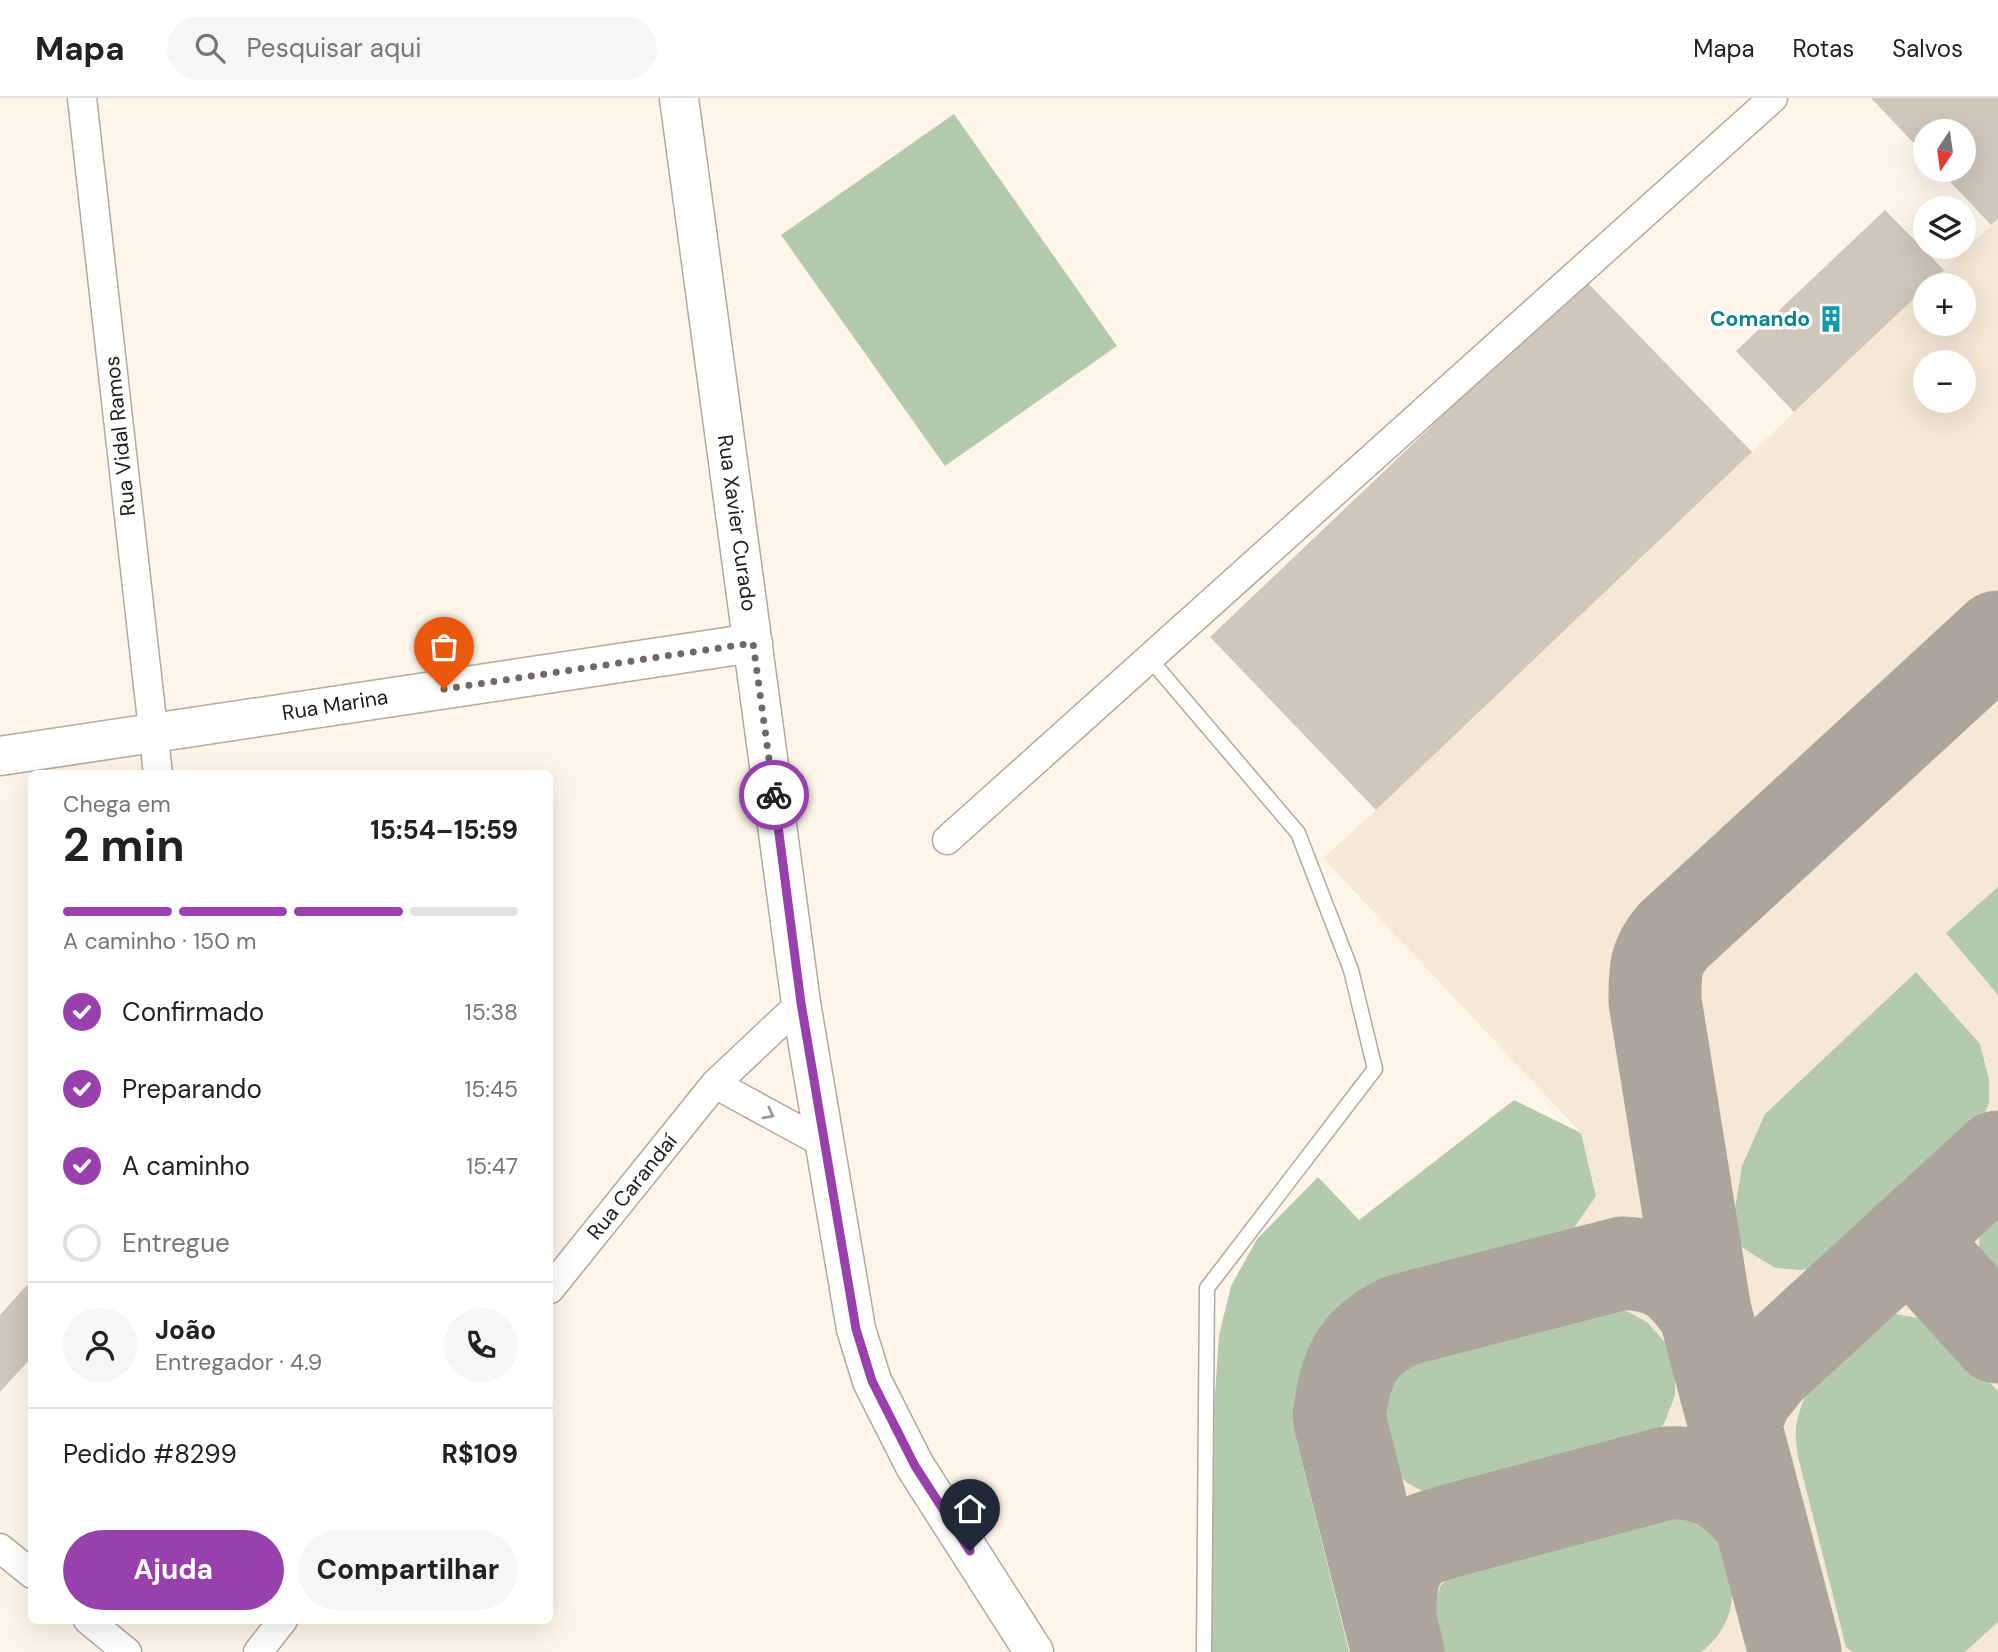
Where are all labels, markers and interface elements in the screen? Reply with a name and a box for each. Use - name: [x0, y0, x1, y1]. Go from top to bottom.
- search box: [167, 17, 657, 80]
- text: Mapa: [35, 27, 125, 70]
- icon: search: [191, 29, 229, 67]
- text: Pesquisar aqui: [247, 31, 421, 65]
- text: Mapa: [1693, 33, 1755, 64]
- text: Rotas: [1793, 33, 1854, 64]
- text: Salvos: [1892, 33, 1963, 64]
- north arrow: [1913, 119, 1976, 182]
- map controls: [1913, 119, 1976, 413]
- button: layers: [1913, 196, 1976, 259]
- button: +: [1913, 273, 1976, 336]
- building icon: Comando: [1816, 304, 1846, 334]
- place label: Comando: [1710, 305, 1810, 333]
- button: −: [1913, 350, 1976, 413]
- street label: Rua Vidal Ramos: [98, 355, 142, 517]
- street label: Rua Xavier Curado: [711, 433, 763, 613]
- pin: [414, 617, 474, 689]
- icon: bag: [425, 628, 463, 666]
- street label: Rua Marina: [280, 683, 390, 727]
- courier: [739, 760, 809, 830]
- icon: bike: [755, 776, 793, 814]
- text: Chega em: [63, 789, 171, 819]
- text: 15:54–15:59: [370, 813, 518, 847]
- text: 2 min: [63, 815, 185, 875]
- text: A caminho · 150 m: [63, 926, 256, 956]
- icon: check: [63, 993, 101, 1031]
- text: Confirmado: [122, 995, 264, 1029]
- text: 15:38: [465, 997, 518, 1027]
- icon: check: [63, 1070, 101, 1108]
- text: Preparando: [122, 1072, 262, 1106]
- text: 15:45: [464, 1074, 518, 1104]
- one-way arrow: [762, 1105, 774, 1119]
- street label: Rua Carandaí: [581, 1128, 684, 1246]
- icon: check: [63, 1147, 101, 1185]
- text: A caminho: [122, 1149, 250, 1183]
- text: 15:47: [466, 1151, 518, 1181]
- text: Entregue: [122, 1226, 230, 1260]
- button: person: [63, 1308, 137, 1382]
- button: phone: [444, 1308, 518, 1382]
- text: João: [155, 1313, 216, 1347]
- text: Entregador · 4.9: [155, 1347, 322, 1377]
- text: Pedido #8299: [63, 1437, 237, 1471]
- text: R$109: [442, 1437, 518, 1471]
- pin: [940, 1479, 1000, 1551]
- icon: home: [951, 1490, 989, 1528]
- button: Ajuda: [63, 1530, 284, 1610]
- button: Compartilhar: [298, 1530, 518, 1610]

